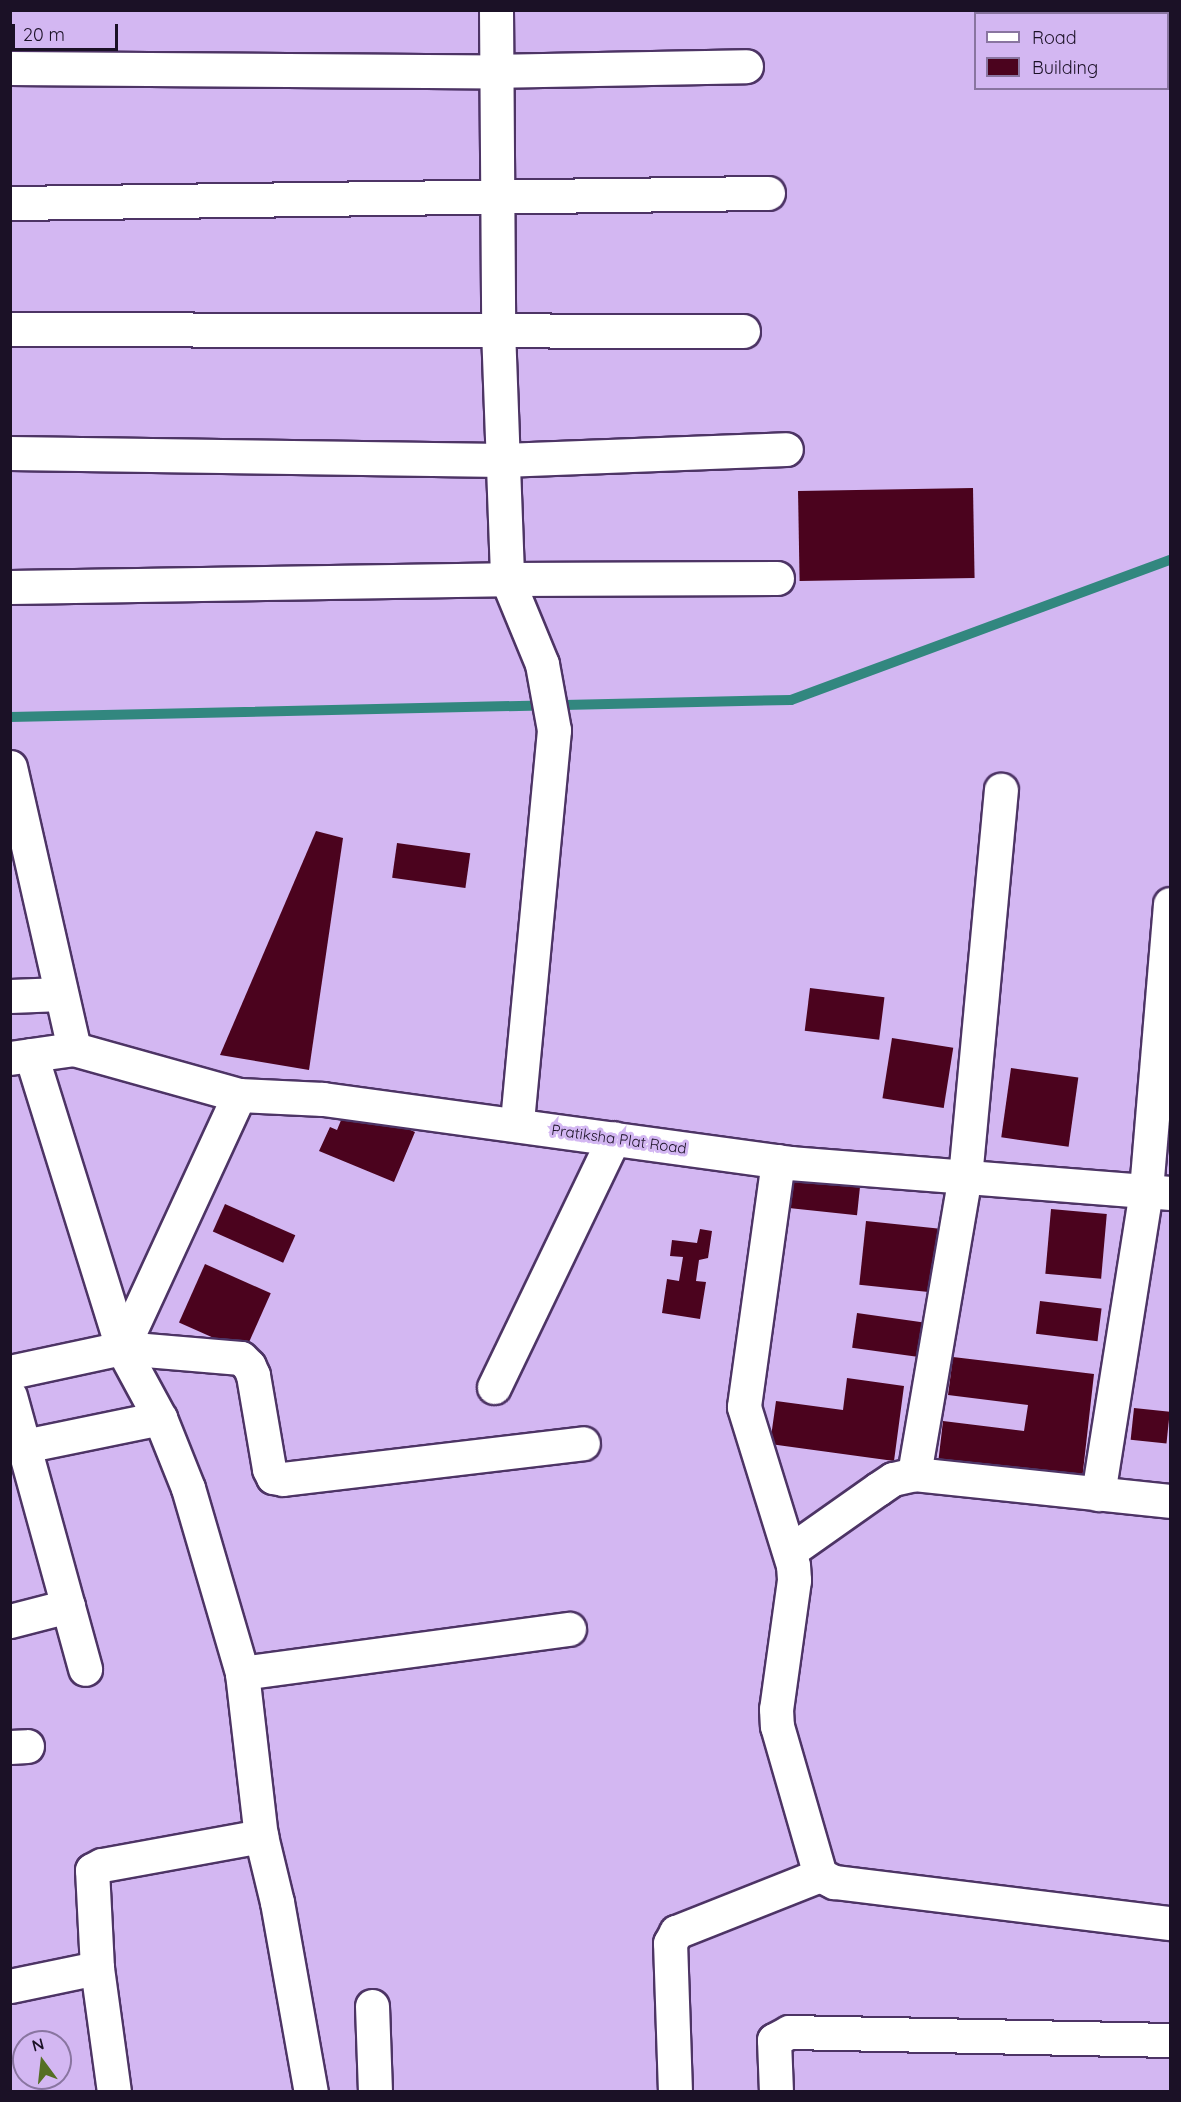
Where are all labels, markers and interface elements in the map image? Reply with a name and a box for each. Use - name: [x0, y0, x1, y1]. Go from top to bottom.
- scale bar: [15, 12, 122, 50]
- legend: [974, 12, 1169, 90]
- text: 20 m: [23, 23, 65, 46]
- text: Road: [1032, 26, 1077, 49]
- text: Building: [1032, 56, 1098, 79]
- street label: Pratiksha Plat Road: [550, 1121, 688, 1157]
- north arrow: [12, 2030, 72, 2090]
- text: N: [30, 2033, 46, 2056]

